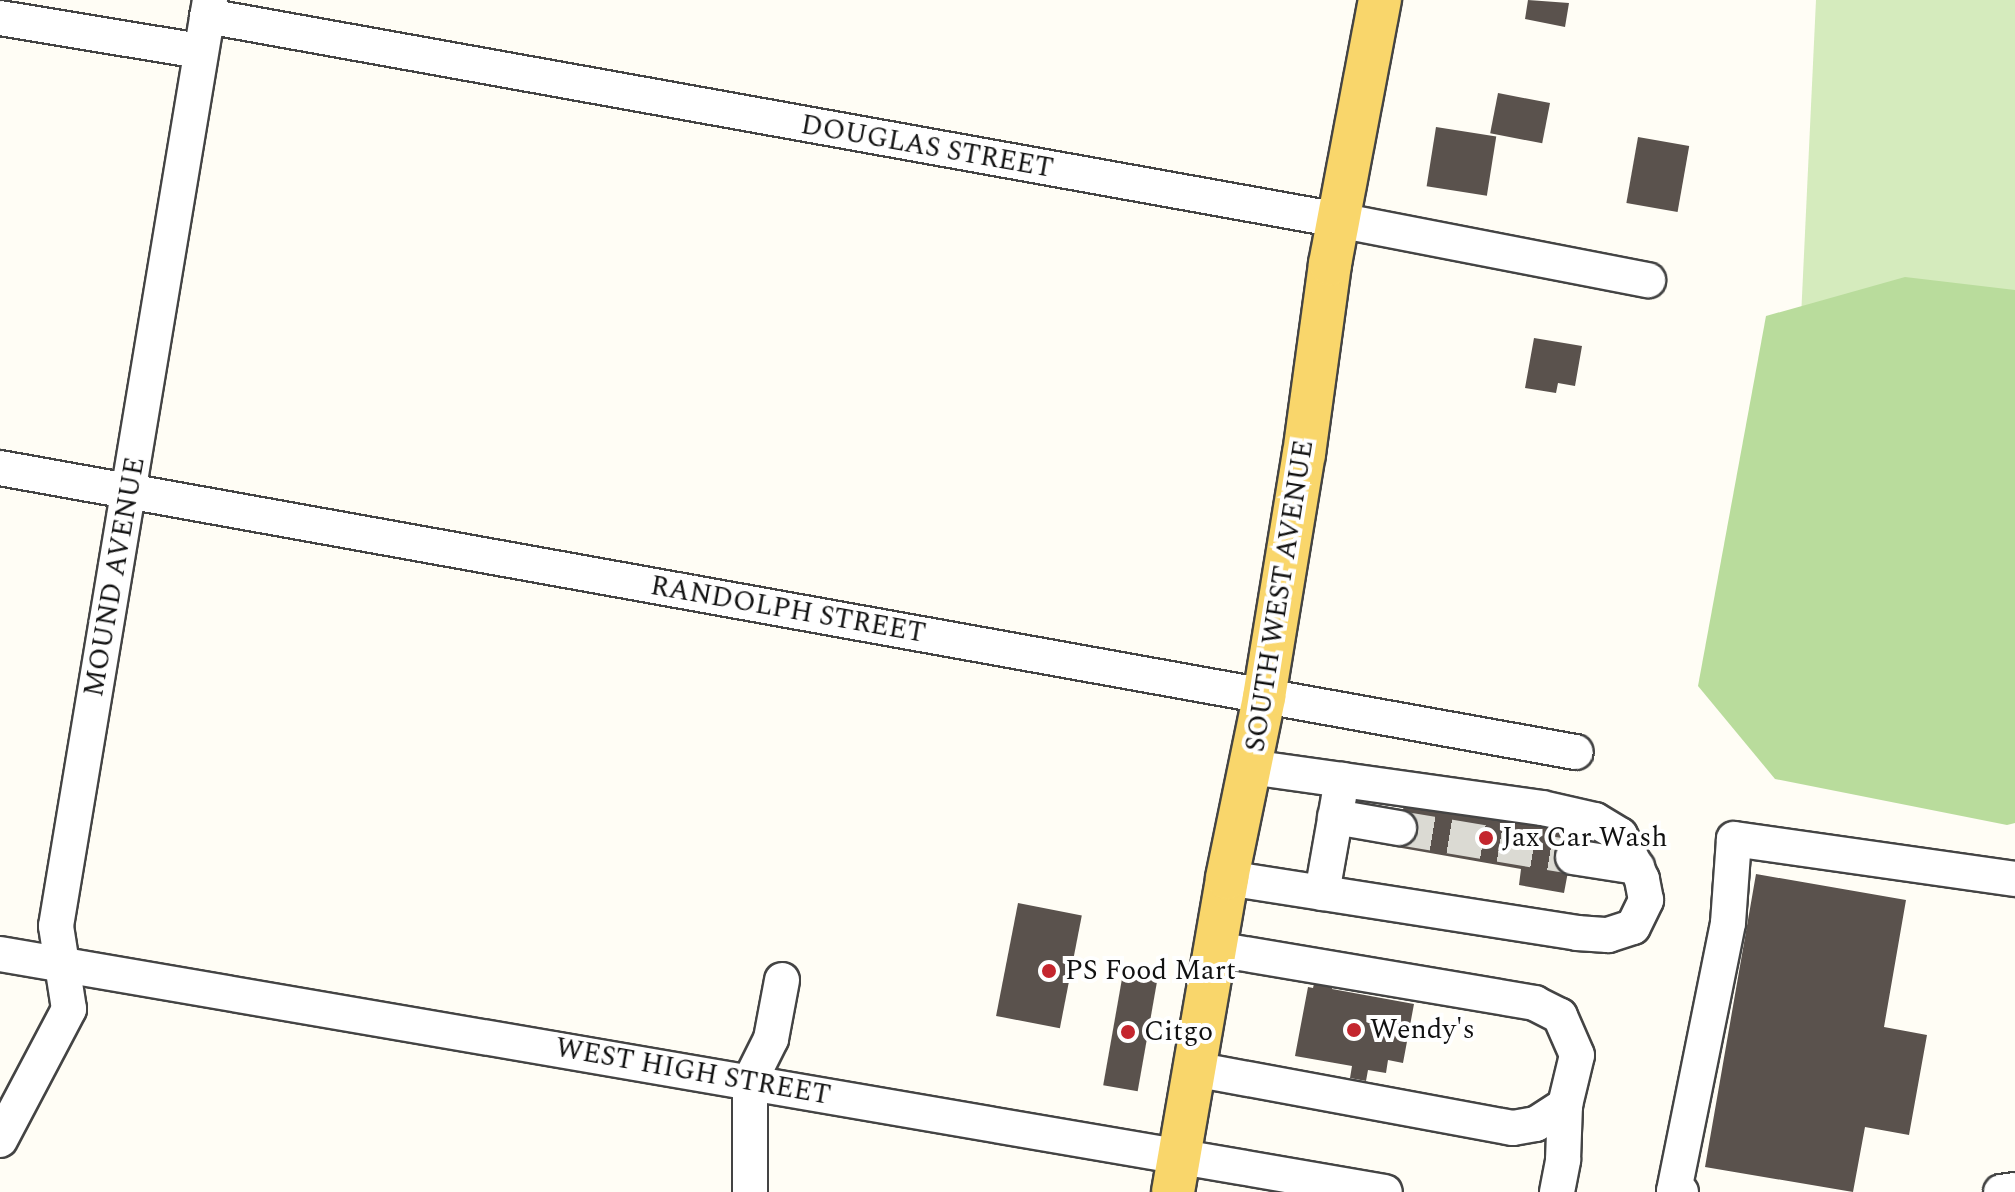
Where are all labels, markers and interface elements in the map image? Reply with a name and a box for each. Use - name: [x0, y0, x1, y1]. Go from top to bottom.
- street label: DOUGLAS STREET: [798, 108, 1056, 186]
- street label: SOUTH WEST AVENUE: [1239, 438, 1321, 754]
- street label: MOUND AVENUE: [77, 454, 153, 700]
- street label: RANDOLPH STREET: [648, 569, 928, 651]
- place label: Jax Car Wash: [1502, 821, 1668, 855]
- marker: Jax Car Wash: [1477, 829, 1495, 847]
- place label: PS Food Mart: [1065, 954, 1236, 988]
- marker: PS Food Mart: [1040, 962, 1058, 980]
- place label: Wendy's: [1370, 1013, 1475, 1047]
- place label: Citgo: [1144, 1015, 1213, 1049]
- marker: Wendy's: [1345, 1021, 1363, 1039]
- marker: Citgo: [1119, 1023, 1137, 1041]
- street label: WEST HIGH STREET: [553, 1031, 833, 1113]

